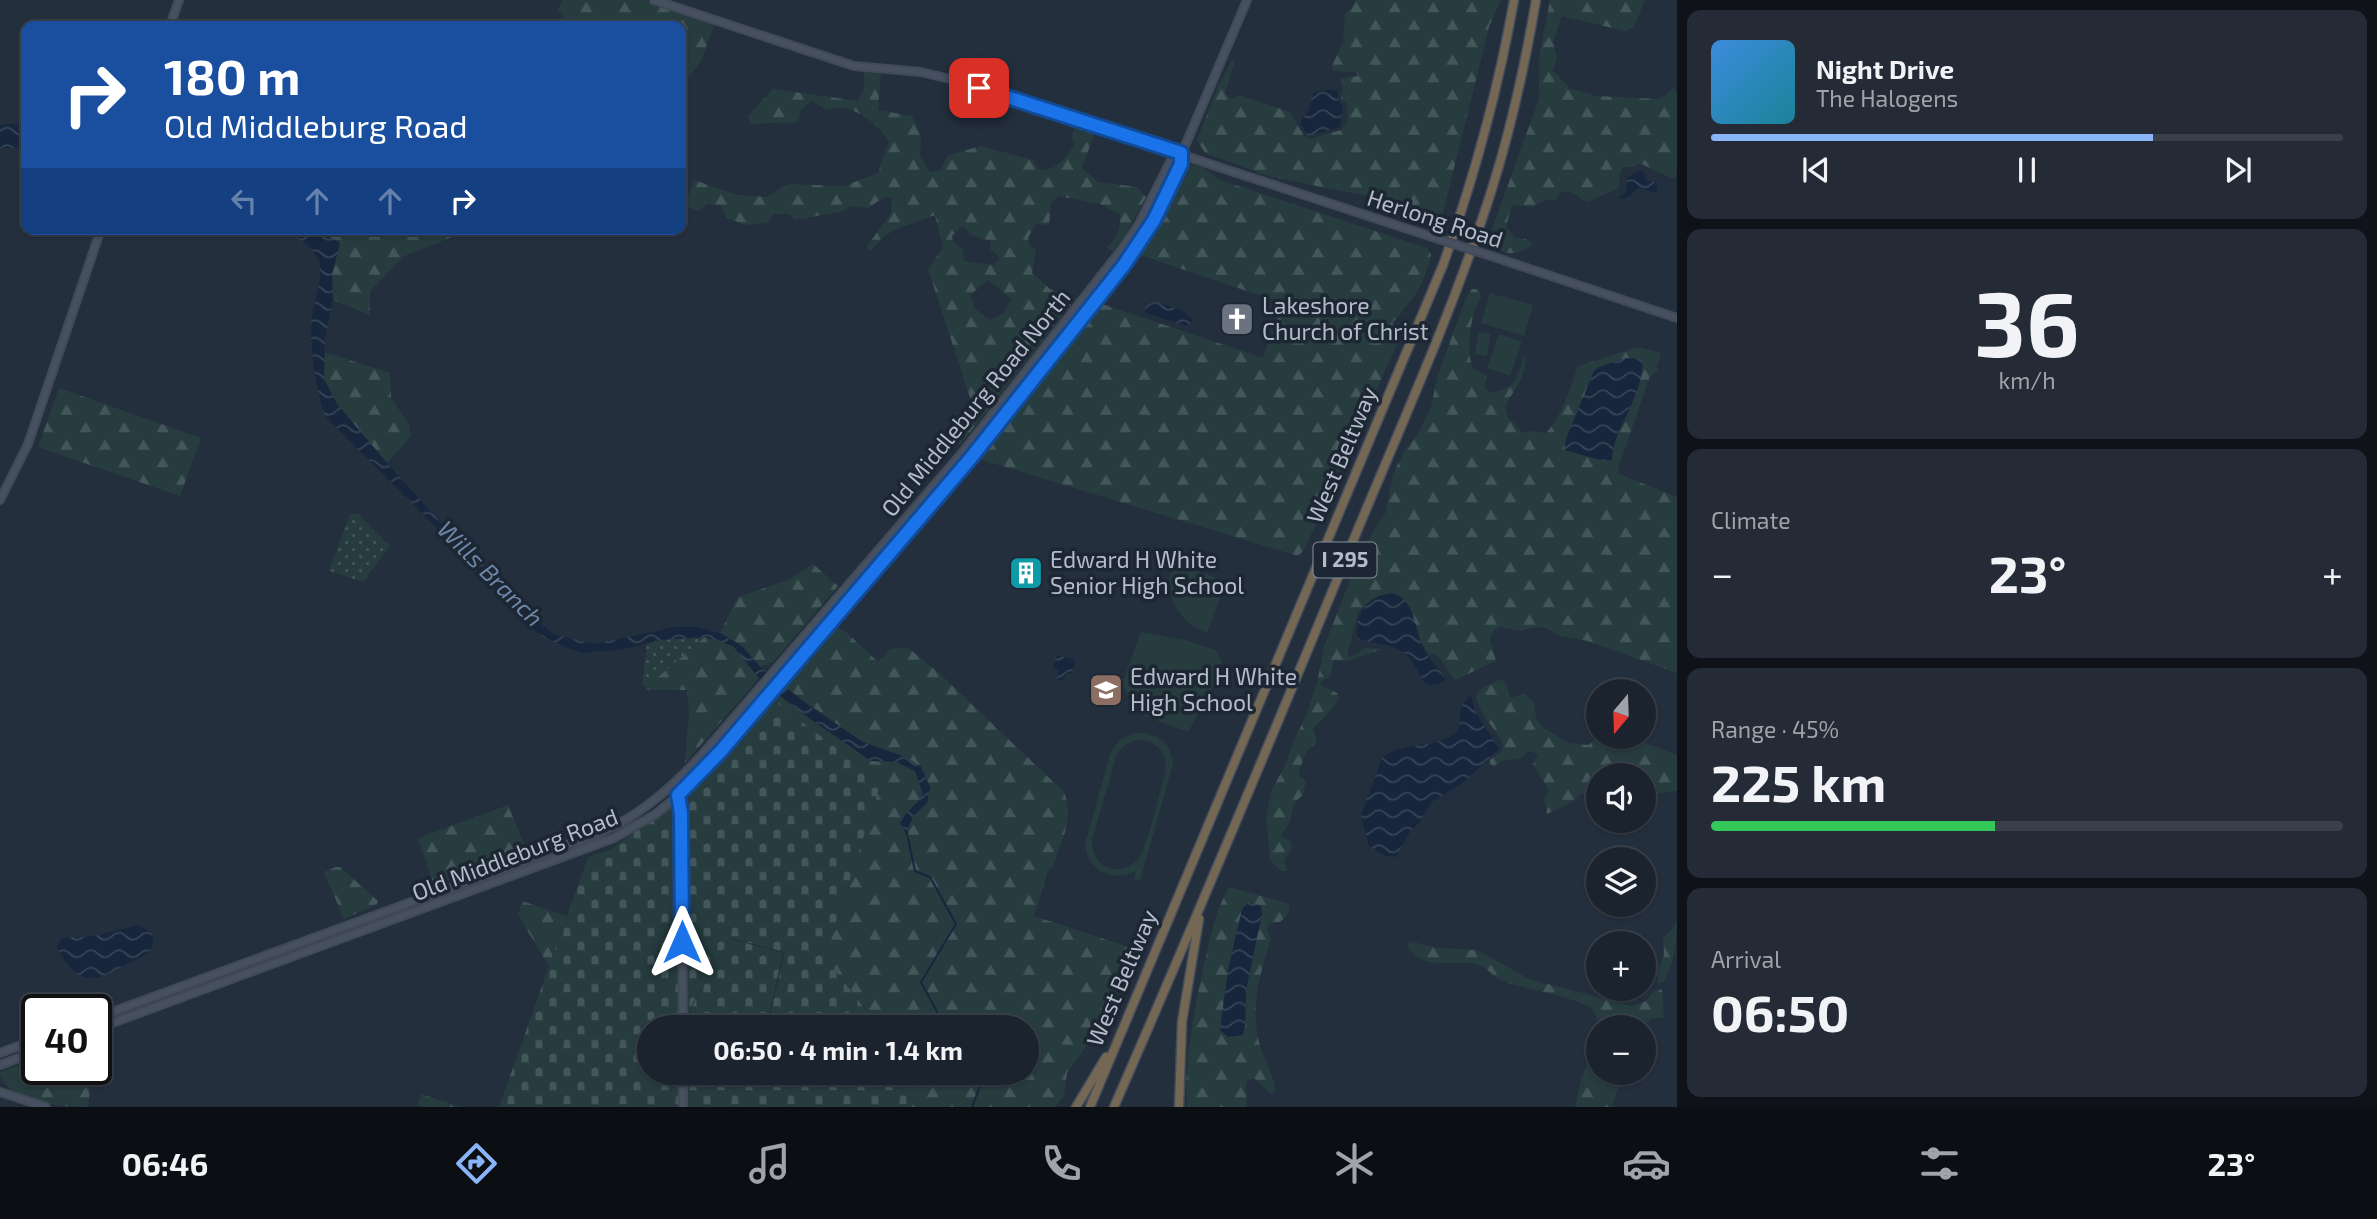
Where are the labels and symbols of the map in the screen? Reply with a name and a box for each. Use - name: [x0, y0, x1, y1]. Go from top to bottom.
- pin: [949, 58, 1009, 118]
- street label: Herlong Road: [1364, 183, 1507, 253]
- street label: Old Middleburg Road North: [875, 283, 1075, 522]
- place label: Lakeshore Church of Christ: [1262, 291, 1429, 345]
- church icon: Lakeshore Church of Christ: [1218, 300, 1256, 338]
- street label: West Beltway: [1300, 382, 1382, 527]
- water label: Wills Branch: [432, 514, 550, 632]
- road number: I 295: [1314, 542, 1376, 578]
- place label: Edward H White Senior High School: [1050, 545, 1244, 599]
- building icon: Edward H White Senior High School: [1007, 554, 1045, 592]
- place label: Edward H White High School: [1130, 662, 1297, 716]
- school or university icon: Edward H White High School: [1087, 671, 1125, 709]
- north arrow: [1586, 679, 1656, 749]
- street label: Old Middleburg Road: [408, 802, 622, 906]
- position arrow: [645, 905, 719, 979]
- street label: West Beltway: [1080, 905, 1162, 1050]
- speed limit sign: 40: [21, 994, 112, 1085]

